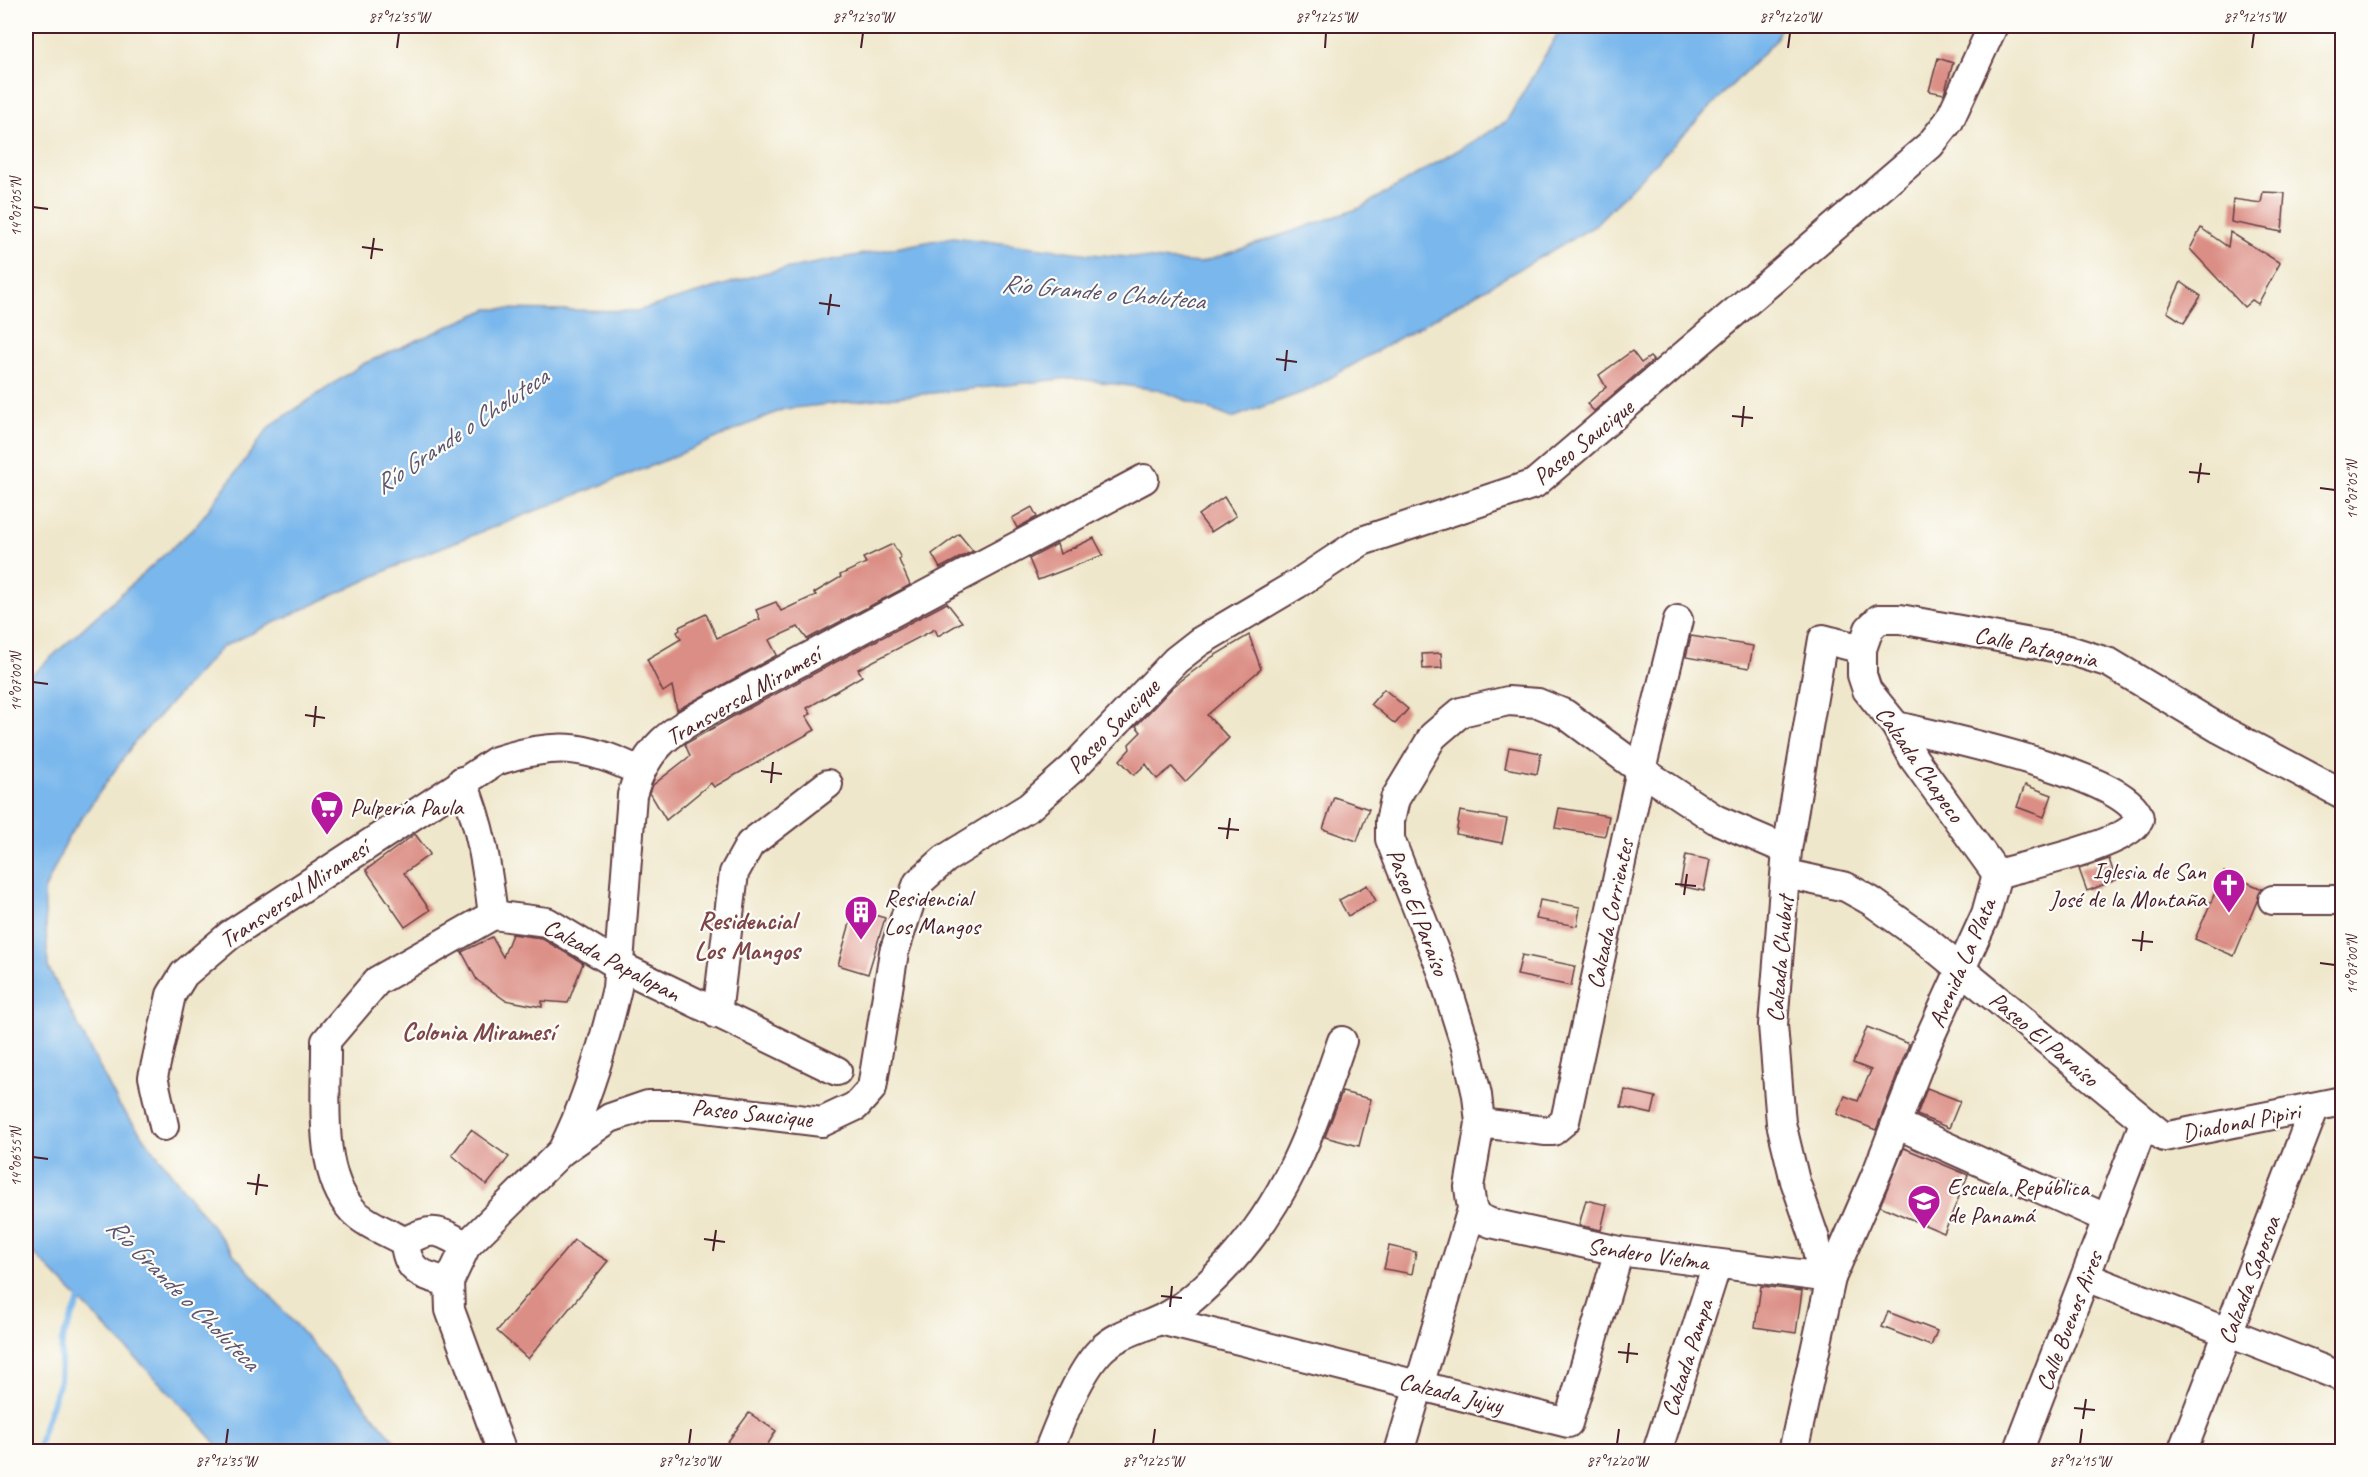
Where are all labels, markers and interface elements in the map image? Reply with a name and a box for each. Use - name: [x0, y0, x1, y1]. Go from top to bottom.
- text: 87°12'35"W: [369, 8, 433, 27]
- text: 87°12'30"W: [833, 8, 897, 27]
- text: 87°12'25"W: [1296, 8, 1360, 27]
- text: 87°12'20"W: [1760, 8, 1824, 27]
- text: 87°12'15"W: [2224, 8, 2288, 27]
- text: 14°07'05"N: [7, 174, 26, 237]
- water label: Río Grande o Choluteca: [1000, 267, 1208, 318]
- water label: Río Grande o Choluteca: [368, 359, 557, 501]
- street label: Paseo Saucique: [1527, 391, 1641, 492]
- text: 14°07'05"N: [2343, 457, 2362, 520]
- street label: Calle Patagonia: [1972, 619, 2102, 675]
- street label: Transversal Miramesí: [660, 637, 830, 752]
- text: 14°07'00"N: [7, 649, 26, 712]
- street label: Paseo Saucique: [1060, 671, 1167, 780]
- street label: Calzada Chapeco: [1869, 700, 1972, 829]
- supermarket icon: Pulpería Paula: [309, 789, 345, 836]
- place label: Pulpería Paula: [350, 792, 464, 822]
- street label: Transversal Miramesí: [214, 831, 378, 955]
- street label: Calzada Corrientes: [1580, 835, 1641, 992]
- street label: Paseo El Paraíso: [1380, 844, 1456, 981]
- place label: Iglesia de San José de la Montaña: [2049, 856, 2208, 914]
- church icon: Iglesia de San José de la Montaña: [2211, 867, 2247, 914]
- place label: Residencial Los Mangos: [884, 883, 982, 941]
- street label: Calzada Chubut: [1760, 892, 1801, 1023]
- street label: Avenida La Plata: [1921, 892, 2003, 1032]
- building icon: Residencial Los Mangos: [843, 894, 879, 941]
- district label: Residencial Los Mangos: [694, 904, 803, 967]
- street label: Calzada Papalopan: [539, 911, 686, 1009]
- text: 14°07'00"N: [2343, 932, 2362, 995]
- street label: Paseo El Paraíso: [1983, 985, 2106, 1094]
- district label: Colonia Miramesí: [402, 1015, 559, 1048]
- street label: Paseo Saucique: [690, 1092, 816, 1134]
- street label: Diadonal Pipiri: [2179, 1095, 2305, 1148]
- text: 14°06'55"N: [7, 1124, 26, 1187]
- place label: Escuela República de Panamá: [1947, 1172, 2090, 1230]
- school or university icon: Escuela República de Panamá: [1906, 1183, 1942, 1230]
- street label: Calzada Saposoa: [2211, 1210, 2288, 1348]
- water label: Río Grande o Choluteca: [100, 1211, 268, 1379]
- street label: Sendero Vielma: [1585, 1231, 1713, 1278]
- street label: Calle Buenos Aires: [2029, 1245, 2110, 1395]
- street label: Calzada Pampa: [1654, 1295, 1720, 1420]
- street label: Calzada Jujuy: [1396, 1366, 1508, 1421]
- text: 87°12'35"W: [196, 1452, 260, 1471]
- text: 87°12'30"W: [659, 1452, 723, 1471]
- text: 87°12'25"W: [1123, 1452, 1187, 1471]
- text: 87°12'20"W: [1587, 1452, 1651, 1471]
- text: 87°12'15"W: [2050, 1452, 2114, 1471]

